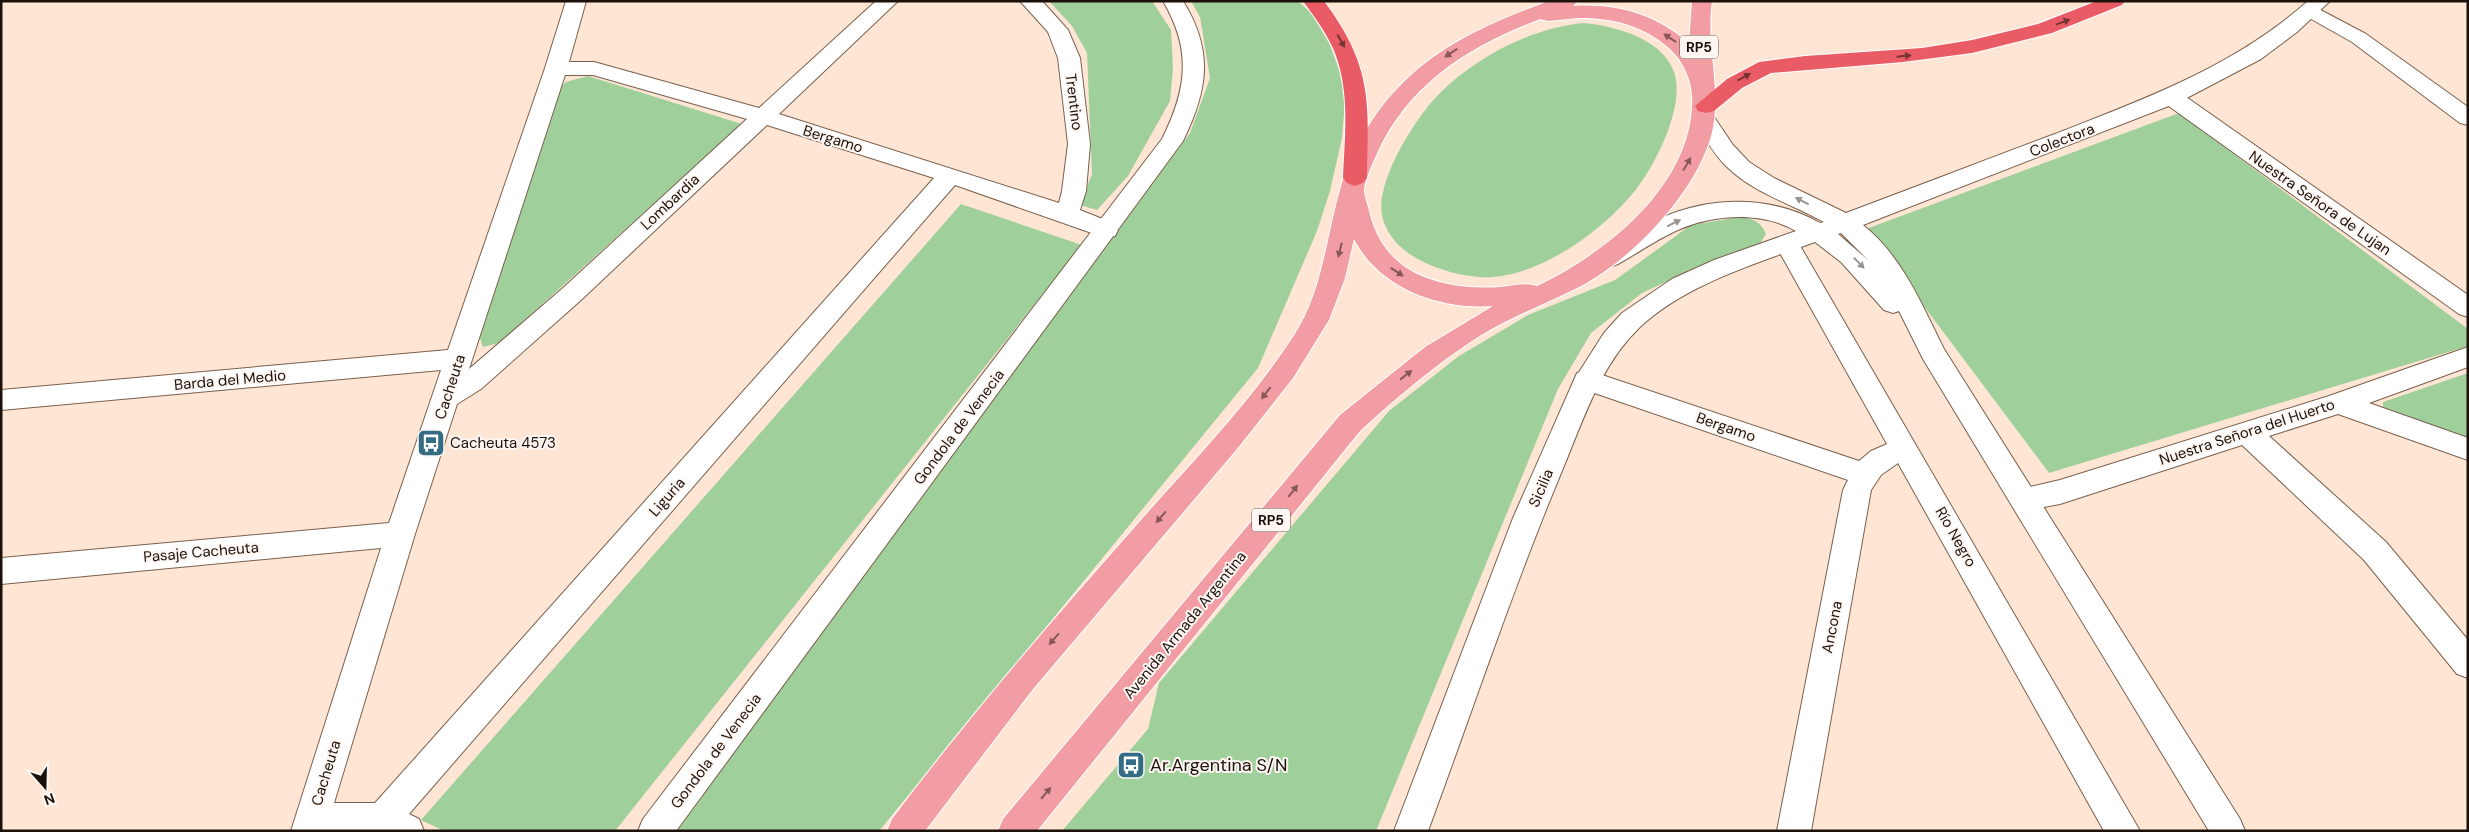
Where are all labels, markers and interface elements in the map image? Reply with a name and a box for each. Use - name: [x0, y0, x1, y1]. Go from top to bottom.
- one-way arrow: [2056, 18, 2071, 26]
- one-way arrow: [1337, 34, 1345, 48]
- one-way arrow: [1663, 34, 1677, 43]
- road number: RP5: [1680, 36, 1718, 58]
- one-way arrow: [1444, 49, 1457, 58]
- one-way arrow: [1897, 52, 1913, 60]
- one-way arrow: [1738, 72, 1751, 81]
- street label: Trentino: [1061, 73, 1087, 132]
- street label: Colectora: [2027, 118, 2097, 162]
- street label: Bergamo: [801, 120, 866, 158]
- street label: Nuestra Señora de Lujan: [2245, 146, 2395, 260]
- one-way arrow: [1682, 158, 1691, 171]
- street label: Lombardia: [636, 170, 704, 234]
- one-way arrow: [1795, 197, 1809, 205]
- one-way arrow: [1667, 219, 1681, 227]
- one-way arrow: [1335, 243, 1343, 258]
- one-way arrow: [1852, 257, 1864, 269]
- one-way arrow: [1390, 267, 1404, 277]
- street label: Cacheuta: [430, 352, 470, 422]
- street label: Barda del Medio: [173, 365, 287, 395]
- street label: Gondola de Venecia: [909, 365, 1009, 489]
- one-way arrow: [1399, 370, 1412, 381]
- one-way arrow: [1261, 386, 1272, 399]
- street label: Nuestra Señora del Huerto: [2157, 394, 2337, 470]
- street label: Bergamo: [1694, 407, 1759, 447]
- bus stop icon: Cacheuta 4573: [416, 428, 446, 458]
- place label: Cacheuta 4573: [450, 433, 556, 453]
- street label: Sicilia: [1524, 466, 1558, 510]
- street label: Liguria: [644, 473, 690, 521]
- one-way arrow: [1288, 485, 1299, 498]
- street label: Río Negro: [1931, 503, 1981, 571]
- road number: RP5: [1252, 508, 1290, 532]
- one-way arrow: [1155, 510, 1167, 522]
- street label: Pasaje Cacheuta: [143, 537, 259, 567]
- street label: Avenida Armada Argentina: [1119, 547, 1251, 703]
- street label: Ancona: [1817, 599, 1847, 655]
- one-way arrow: [1048, 633, 1060, 645]
- street label: Gondola de Venecia: [666, 689, 766, 813]
- street label: Cacheuta: [307, 738, 345, 808]
- bus stop icon: Ar.Argentina S/N: [1116, 750, 1146, 780]
- place label: Ar.Argentina S/N: [1150, 753, 1287, 777]
- north arrow: [20, 762, 70, 812]
- one-way arrow: [1040, 787, 1051, 800]
- text: N: [42, 789, 57, 809]

